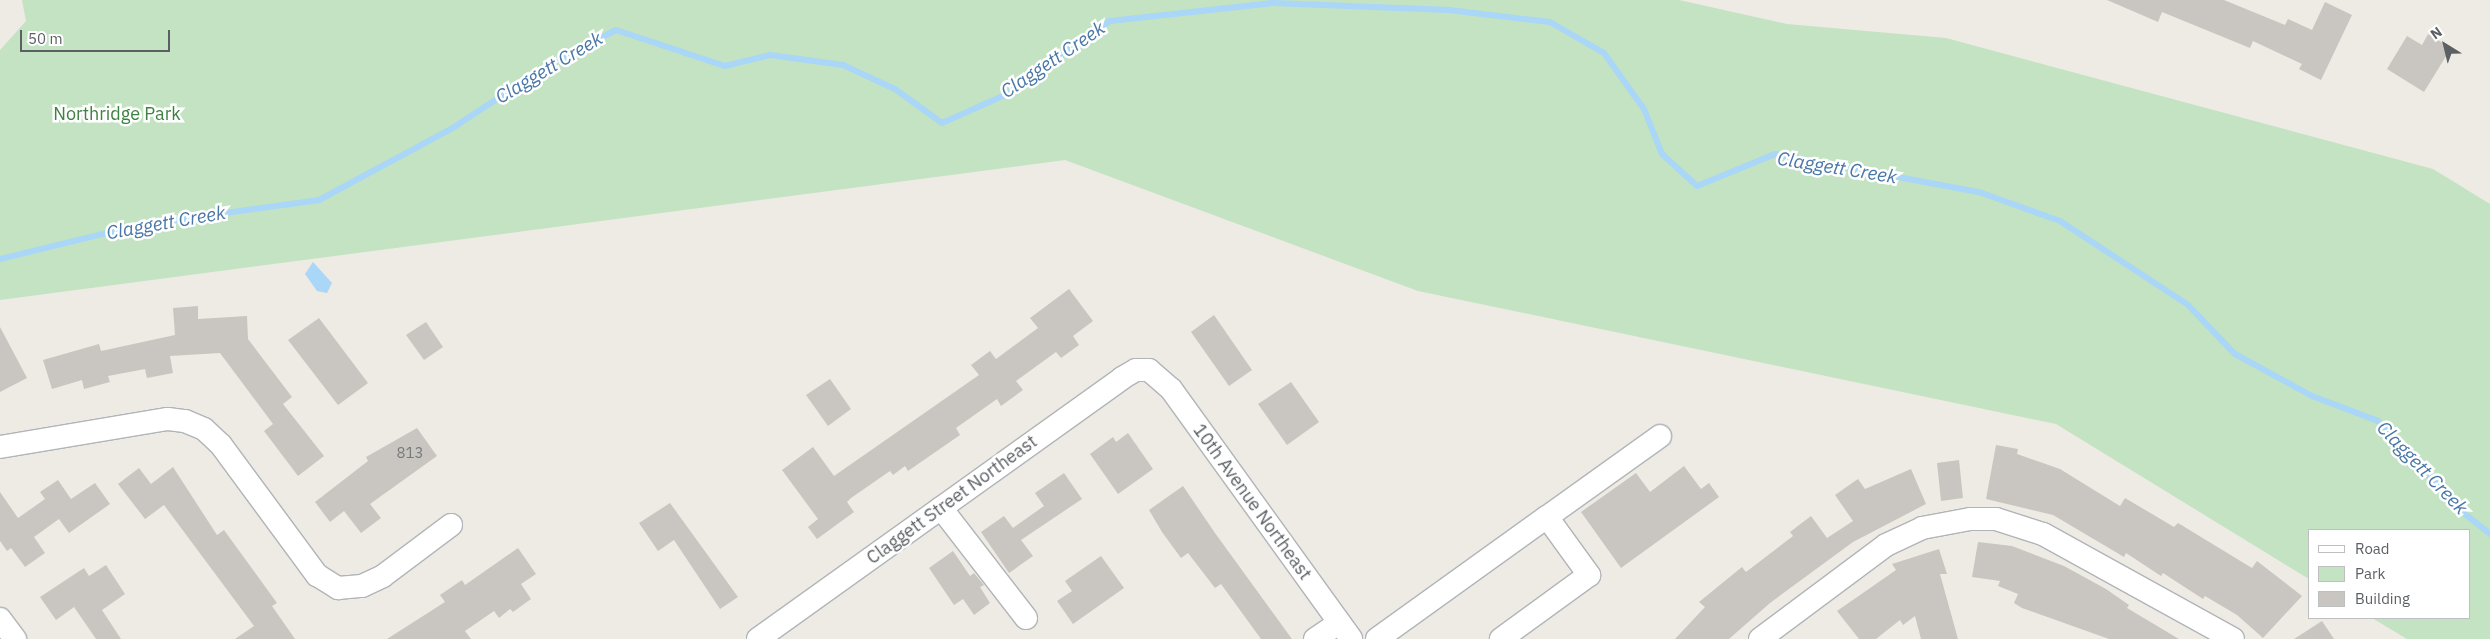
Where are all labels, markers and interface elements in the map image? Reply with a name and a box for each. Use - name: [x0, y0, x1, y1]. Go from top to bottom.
- water label: Claggett Creek: [997, 17, 1109, 103]
- scale bar: [22, 20, 172, 52]
- north arrow: [2420, 20, 2470, 70]
- text: N: [2427, 23, 2446, 43]
- water label: Claggett Creek: [491, 27, 607, 109]
- text: 50 m: [28, 29, 63, 48]
- park label: Northridge Park: [53, 103, 181, 125]
- water label: Claggett Creek: [1776, 147, 1898, 189]
- water label: Claggett Creek: [105, 201, 227, 245]
- water label: Claggett Creek: [2372, 417, 2472, 519]
- street label: 10th Avenue Northeast: [1188, 420, 1316, 584]
- street label: Claggett Street Northeast: [863, 431, 1041, 569]
- house number: 813: [397, 444, 423, 462]
- legend: [2308, 529, 2470, 619]
- text: Road: [2355, 539, 2390, 558]
- text: Park: [2355, 564, 2385, 583]
- text: Building: [2355, 589, 2410, 608]

